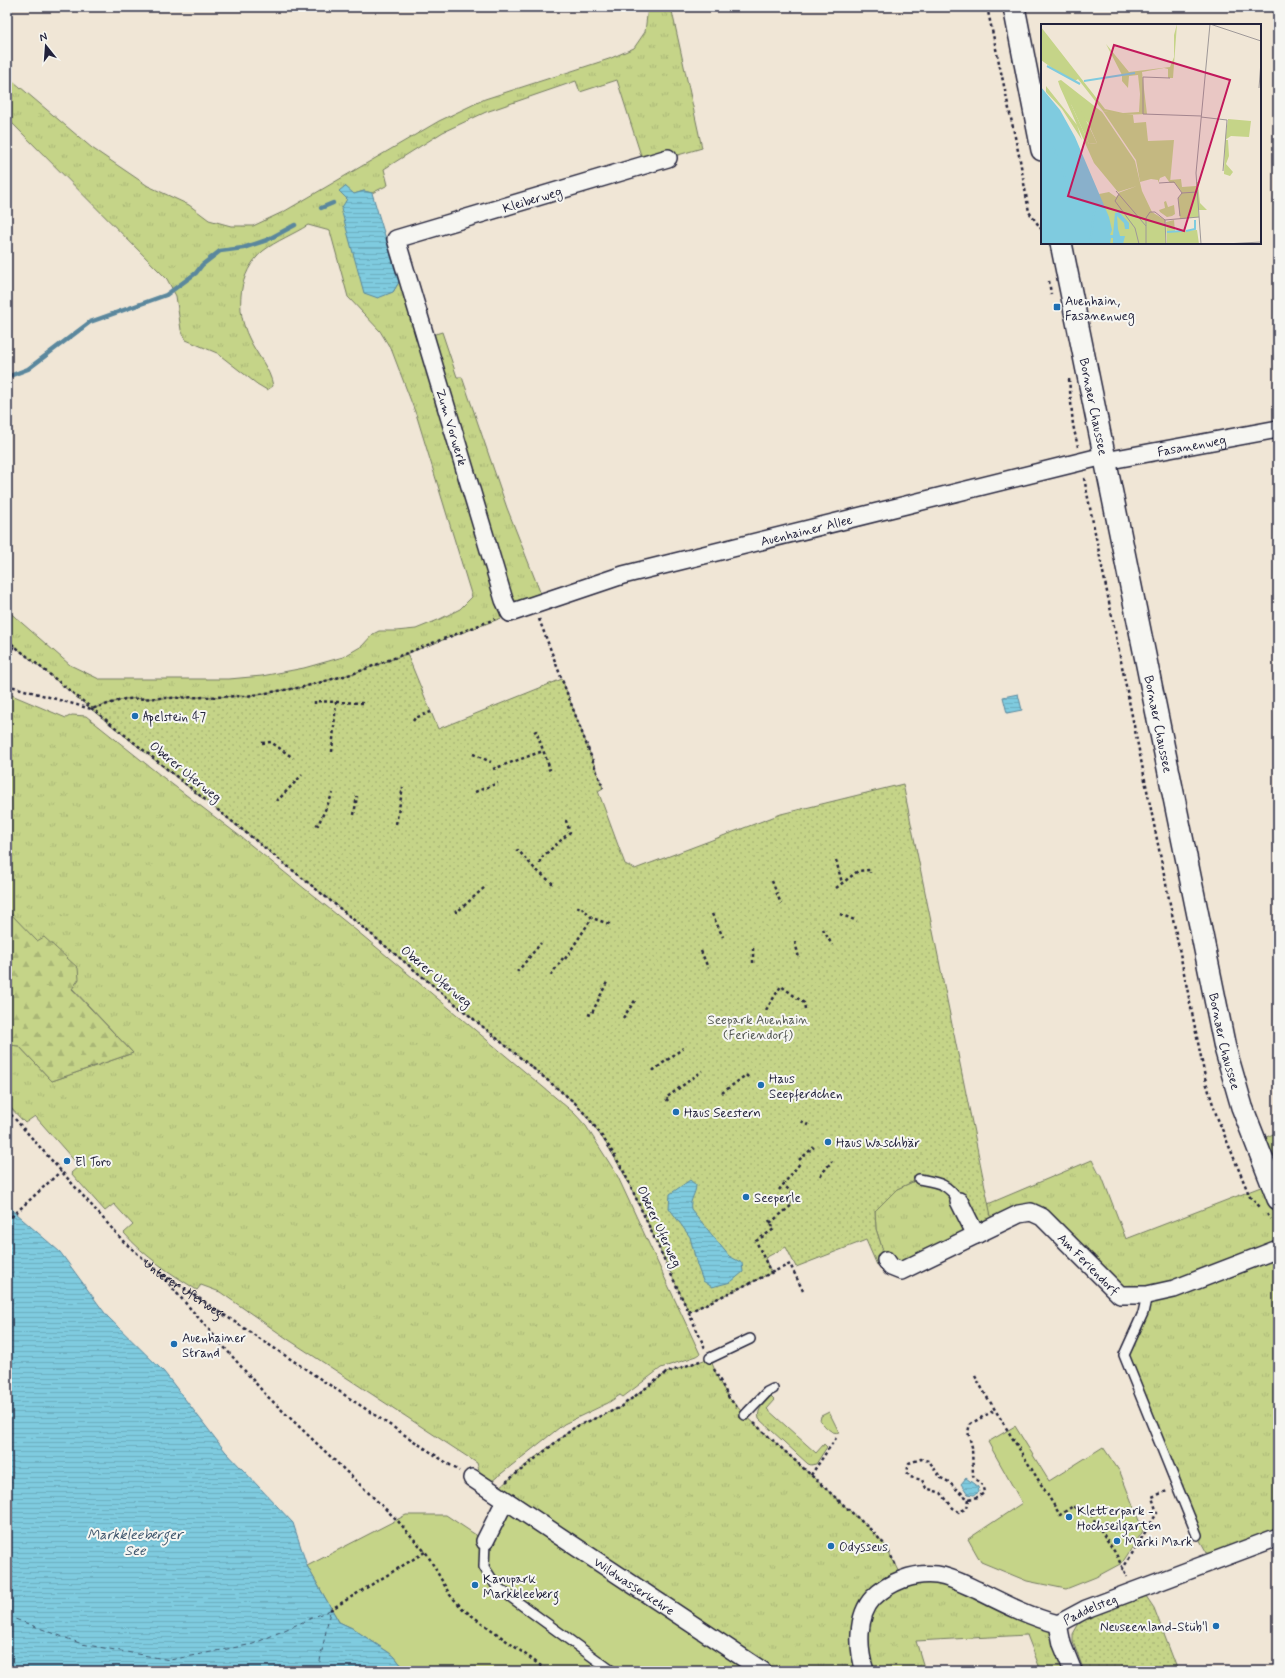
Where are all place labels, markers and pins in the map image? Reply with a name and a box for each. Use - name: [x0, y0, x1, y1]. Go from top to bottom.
- place label: Auenhain, Fasanenweg: [1065, 293, 1135, 326]
- marker: Auenhain, Fasanenweg: [1052, 302, 1062, 312]
- place label: Apelstein 47: [143, 709, 206, 727]
- marker: Apelstein 47: [130, 711, 140, 721]
- place label: Haus Seepferdchen: [769, 1071, 843, 1103]
- marker: Haus Seepferdchen: [756, 1080, 766, 1090]
- place label: Haus Seestern: [684, 1105, 761, 1122]
- marker: Haus Seestern: [671, 1107, 681, 1117]
- place label: Haus Waschbär: [836, 1135, 920, 1152]
- marker: Haus Waschbär: [823, 1137, 833, 1147]
- place label: El Toro: [75, 1154, 111, 1171]
- marker: El Toro: [62, 1156, 72, 1166]
- place label: Seeperle: [754, 1190, 801, 1207]
- marker: Seeperle: [741, 1192, 751, 1202]
- place label: Auenhainer Strand: [182, 1330, 247, 1362]
- marker: Auenhainer Strand: [169, 1339, 179, 1349]
- place label: Kletterpark - Hochseilgarten: [1077, 1503, 1161, 1537]
- marker: Kletterpark - Hochseilgarten: [1064, 1512, 1074, 1522]
- place label: Marki Mark: [1125, 1534, 1193, 1551]
- marker: Marki Mark: [1112, 1536, 1122, 1546]
- place label: Odysseus: [839, 1539, 888, 1556]
- marker: Odysseus: [826, 1541, 836, 1551]
- place label: Kanupark Markkleeberg: [483, 1571, 559, 1605]
- marker: Kanupark Markkleeberg: [470, 1580, 480, 1590]
- place label: Neuseenland-Stüb'l: [1100, 1619, 1208, 1636]
- marker: Neuseenland-Stüb'l: [1211, 1621, 1221, 1631]

